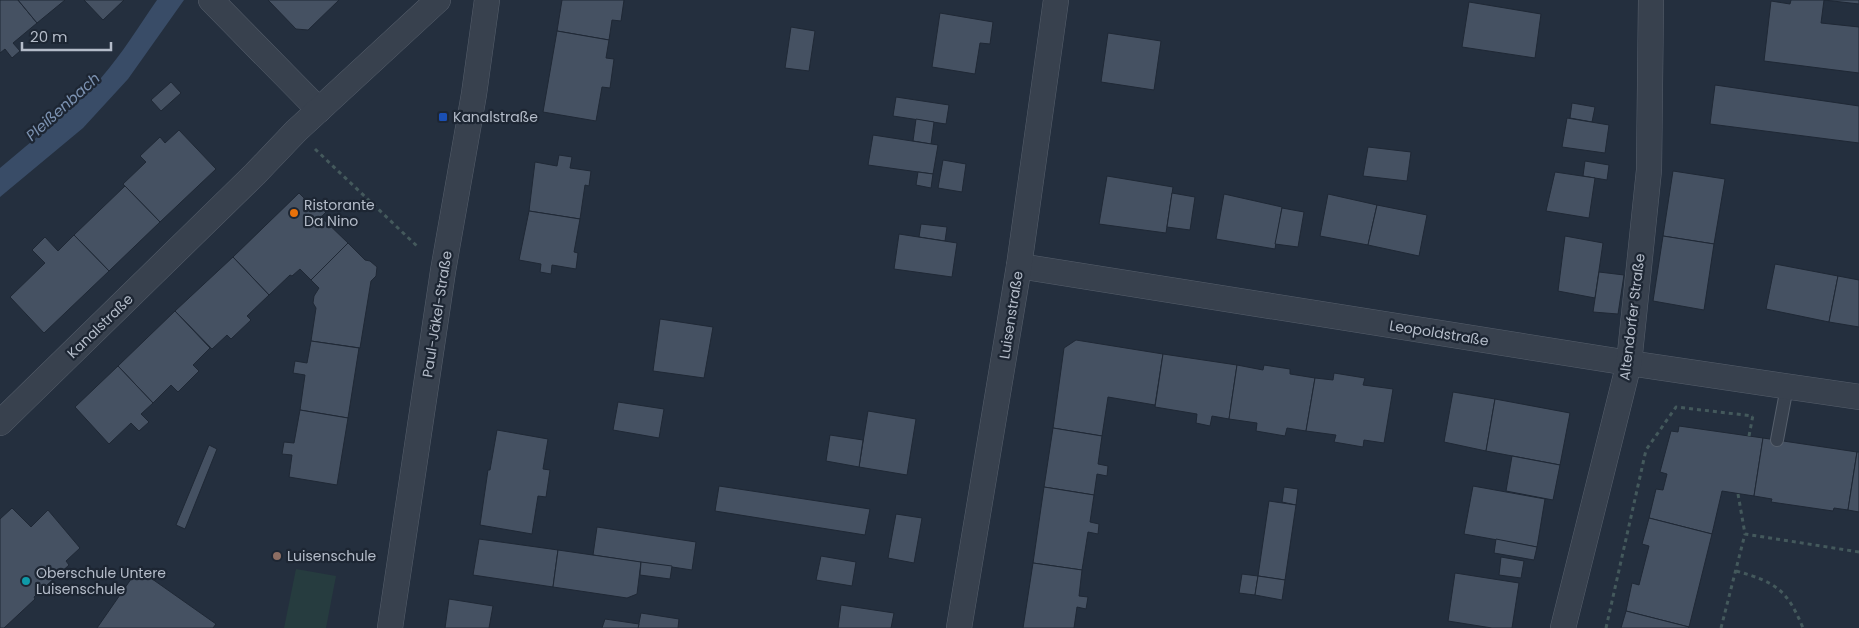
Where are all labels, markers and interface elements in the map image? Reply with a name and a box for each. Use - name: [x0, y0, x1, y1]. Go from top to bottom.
- scale bar: [22, 20, 111, 52]
- text: 20 m: [30, 26, 68, 47]
- water label: Pleißenbach: [21, 68, 104, 146]
- place label: Kanalstraße: [453, 107, 538, 127]
- marker: Kanalstraße: [437, 111, 449, 123]
- place label: Ristorante Da Nino: [304, 195, 375, 231]
- marker: Ristorante Da Nino: [288, 207, 300, 219]
- street label: Paul-Jäkel-Straße: [417, 249, 457, 379]
- street label: Altendorfer Straße: [1614, 252, 1650, 382]
- street label: Luisenstraße: [994, 269, 1028, 360]
- street label: Kanalstraße: [62, 289, 138, 363]
- street label: Leopoldstraße: [1388, 315, 1490, 351]
- place label: Luisenschule: [287, 546, 377, 566]
- marker: Luisenschule: [271, 550, 283, 562]
- place label: Oberschule Untere Luisenschule: [36, 563, 166, 599]
- marker: Oberschule Untere Luisenschule: [20, 575, 32, 587]

